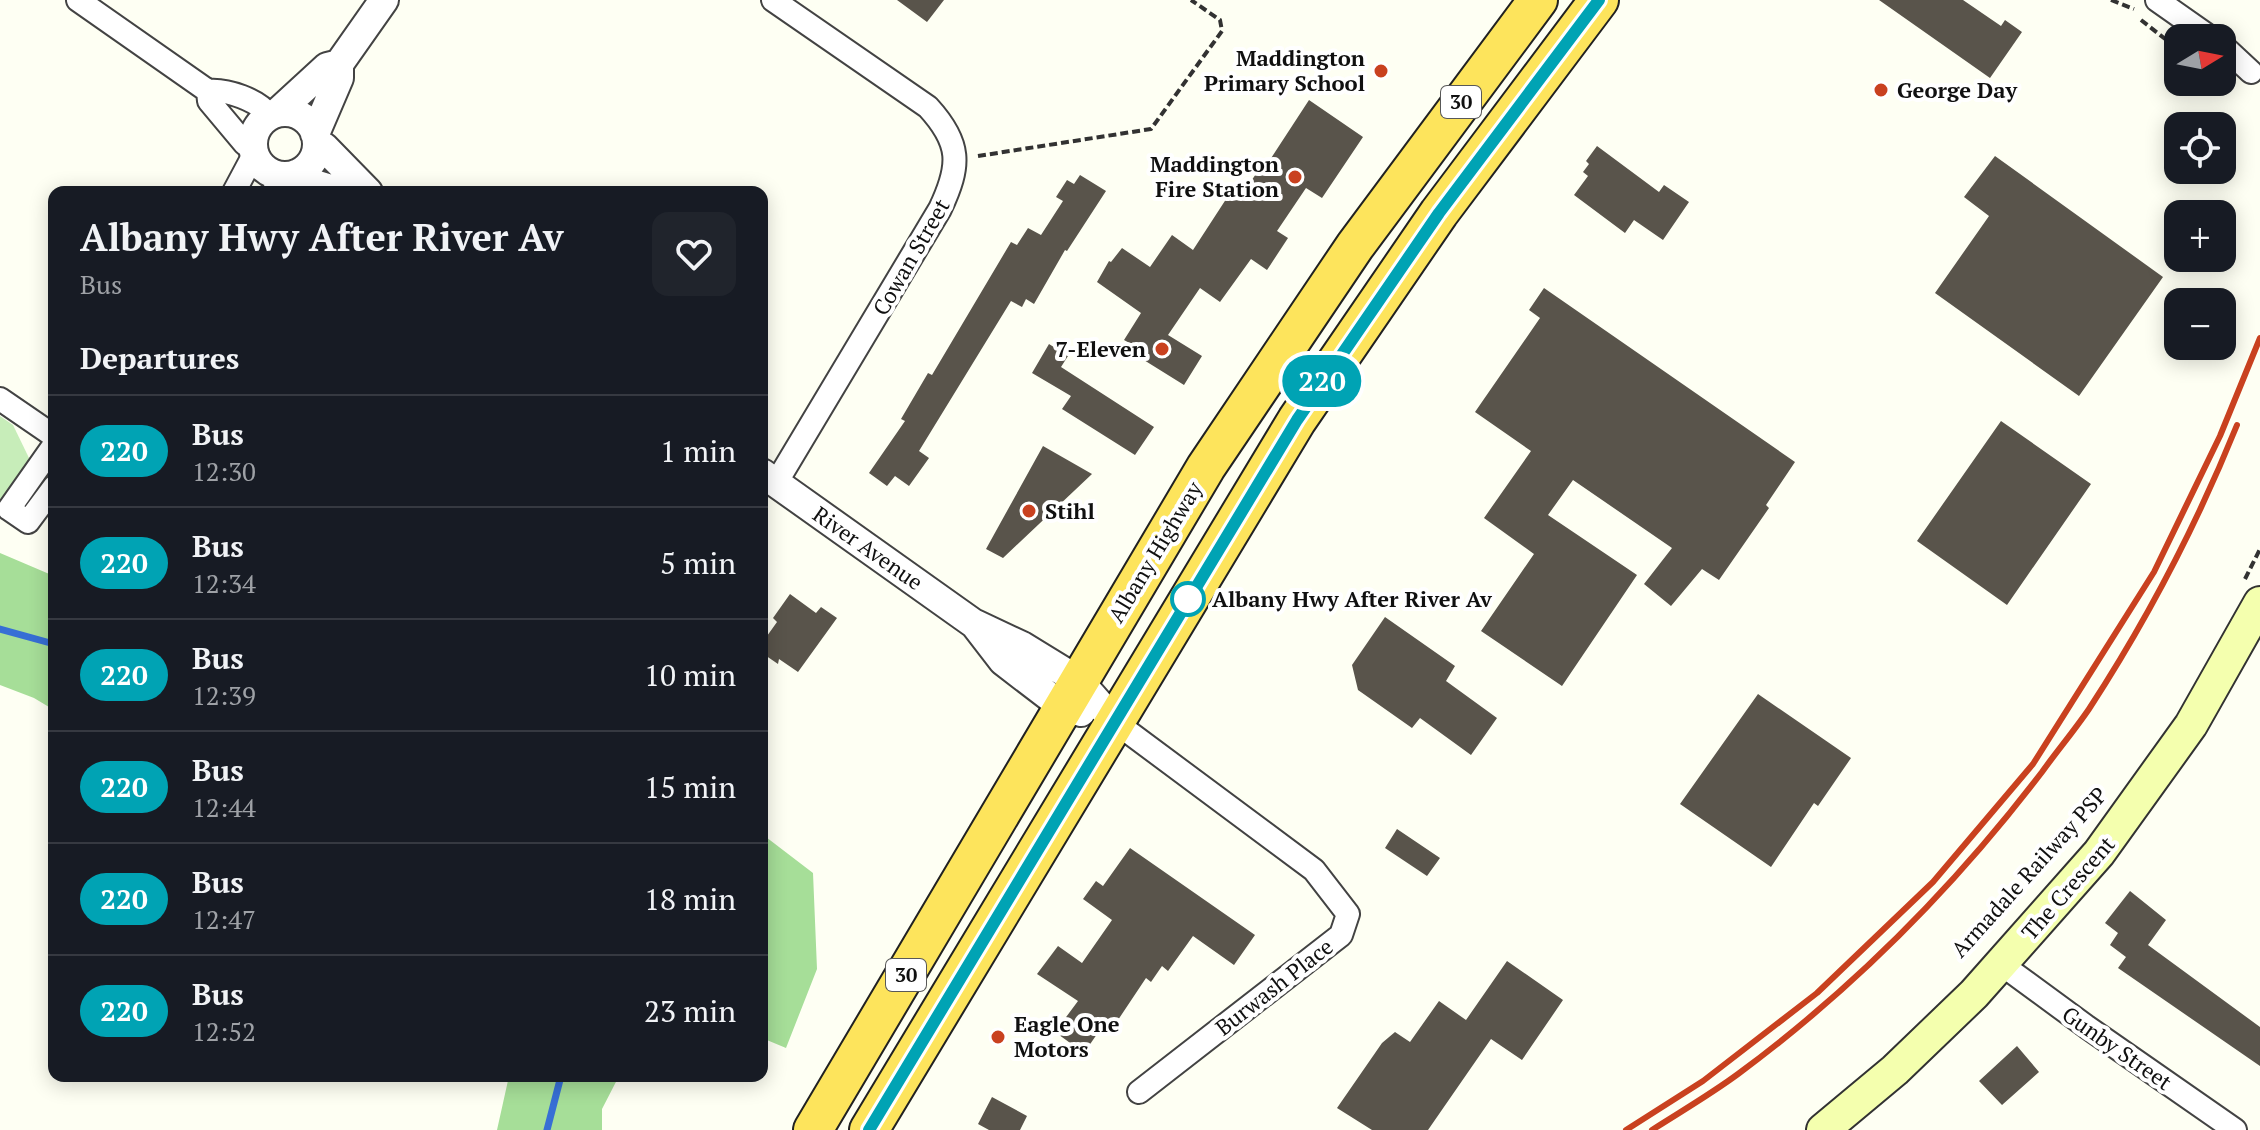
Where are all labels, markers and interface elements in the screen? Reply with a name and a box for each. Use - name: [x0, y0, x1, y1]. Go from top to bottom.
- north arrow: [2164, 24, 2236, 96]
- map controls: [2164, 24, 2236, 360]
- place label: Maddington Primary School: [1204, 43, 1365, 97]
- marker: Maddington Primary School: [1372, 62, 1390, 80]
- place label: George Day: [1897, 75, 2018, 104]
- marker: George Day: [1872, 81, 1890, 99]
- road number: 30: [1441, 86, 1481, 118]
- button: locate: [2164, 112, 2236, 184]
- place label: Maddington Fire Station: [1150, 149, 1279, 203]
- marker: Maddington Fire Station: [1286, 168, 1304, 186]
- street label: Cowan Street: [866, 193, 956, 320]
- button: +: [2164, 200, 2236, 272]
- text: Albany Hwy After River Av: [80, 212, 564, 262]
- button: heart: [652, 212, 736, 296]
- text: Bus: [80, 267, 122, 301]
- button: −: [2164, 288, 2236, 360]
- place label: 7-Eleven: [1056, 334, 1146, 363]
- text: Departures: [80, 338, 239, 378]
- marker: 7-Eleven: [1153, 340, 1171, 358]
- line badge: 220: [1276, 355, 1368, 407]
- text: 220: [1298, 362, 1346, 399]
- text: Bus: [192, 414, 244, 454]
- text: 1 min: [660, 431, 736, 471]
- text: 220: [100, 432, 148, 469]
- text: 12:30: [192, 454, 256, 488]
- street label: Albany Highway: [1101, 475, 1209, 628]
- place label: Stihl: [1045, 496, 1095, 525]
- street label: River Avenue: [808, 499, 929, 596]
- marker: Stihl: [1020, 502, 1038, 520]
- text: Bus: [192, 526, 244, 566]
- text: 5 min: [660, 543, 736, 583]
- text: 220: [100, 544, 148, 581]
- text: 12:34: [192, 566, 256, 600]
- marker: Albany Hwy After River Av: [1171, 582, 1205, 616]
- place label: Albany Hwy After River Av: [1212, 584, 1493, 613]
- text: Bus: [192, 638, 244, 678]
- text: 10 min: [644, 655, 736, 695]
- text: 220: [100, 656, 148, 693]
- text: 12:39: [192, 678, 256, 712]
- text: Bus: [192, 750, 244, 790]
- text: 15 min: [644, 767, 736, 807]
- text: 220: [100, 768, 148, 805]
- street label: Armadale Railway PSP: [1944, 780, 2113, 963]
- text: 12:44: [192, 790, 256, 824]
- street label: The Crescent: [2015, 830, 2121, 946]
- text: Bus: [192, 862, 244, 902]
- text: 18 min: [644, 879, 736, 919]
- text: 220: [100, 880, 148, 917]
- text: 12:47: [192, 902, 256, 936]
- street label: Burwash Place: [1209, 932, 1338, 1042]
- road number: 30: [886, 959, 926, 991]
- text: Bus: [192, 974, 244, 1014]
- text: 23 min: [644, 991, 736, 1031]
- text: 220: [100, 992, 148, 1029]
- street label: Gunby Street: [2057, 999, 2178, 1096]
- place label: Eagle One Motors: [1014, 1009, 1120, 1063]
- text: 12:52: [192, 1014, 256, 1048]
- marker: Eagle One Motors: [989, 1028, 1007, 1046]

